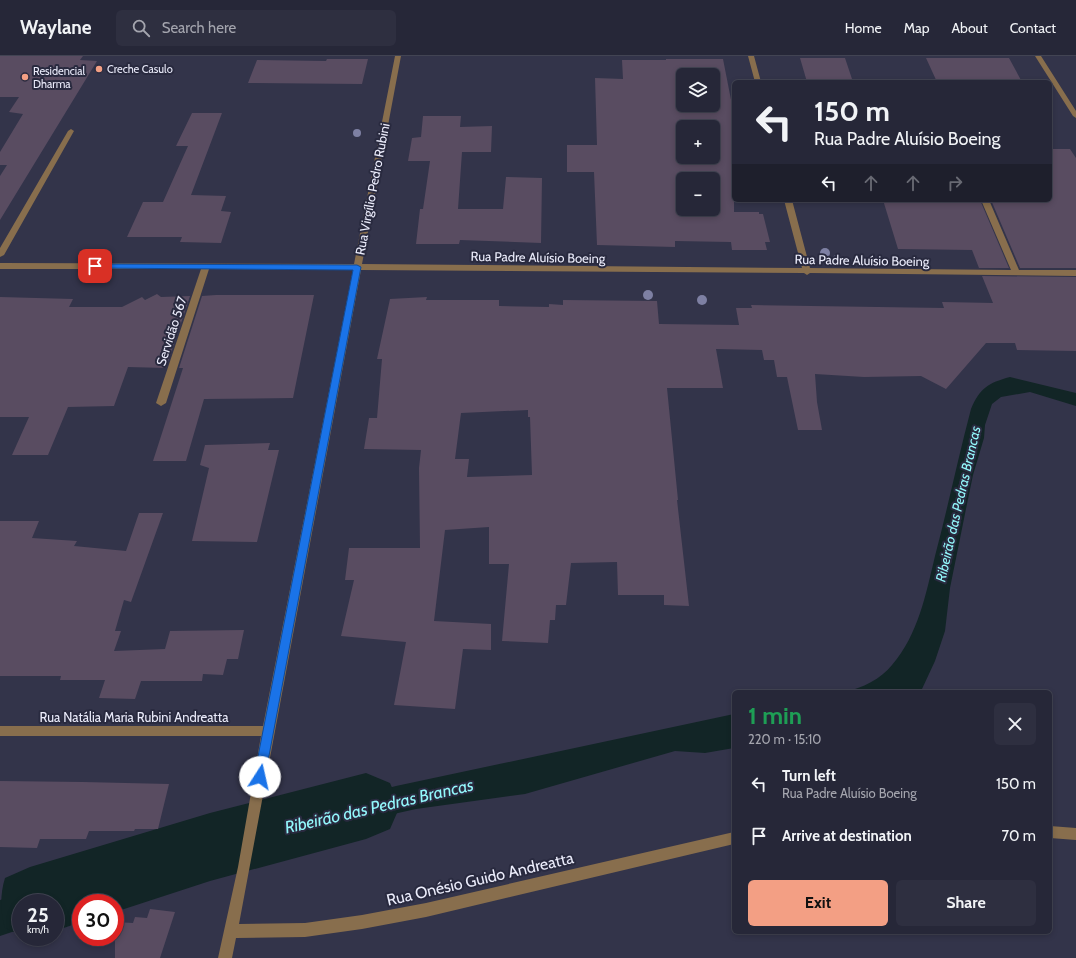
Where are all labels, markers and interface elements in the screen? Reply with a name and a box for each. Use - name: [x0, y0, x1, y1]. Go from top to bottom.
- search box: [116, 10, 396, 46]
- text: Waylane: [20, 16, 92, 39]
- icon: search: [130, 17, 152, 39]
- text: Search here: [162, 19, 236, 37]
- text: Home: [845, 19, 882, 37]
- text: Map: [904, 19, 929, 37]
- text: About: [951, 19, 988, 37]
- text: Contact: [1010, 19, 1056, 37]
- place label: Creche Casulo: [107, 62, 173, 76]
- place label: Residencial Dharma: [33, 64, 85, 91]
- marker: Creche Casulo: [94, 64, 104, 74]
- map controls: [676, 68, 720, 216]
- button: layers: [676, 68, 720, 112]
- marker: Residencial Dharma: [20, 72, 30, 82]
- text: 150 m: [814, 94, 890, 128]
- icon: left: [748, 96, 800, 148]
- button: +: [676, 120, 720, 164]
- street label: Rua Virgílio Pedro Rubini: [351, 122, 393, 256]
- text: Rua Padre Aluísio Boeing: [814, 128, 1001, 150]
- button: −: [676, 172, 720, 216]
- icon: left: [818, 172, 840, 194]
- icon: ahead: [860, 172, 882, 194]
- icon: ahead: [902, 172, 924, 194]
- icon: right: [944, 172, 966, 194]
- street label: Rua Padre Aluísio Boeing: [471, 248, 606, 266]
- pin: [78, 249, 112, 283]
- street label: Rua Padre Aluísio Boeing: [795, 251, 930, 269]
- icon: arrive: [84, 255, 106, 277]
- street label: Servidão 567: [152, 294, 190, 368]
- water label: Ribeirão das Pedras Brancas: [931, 424, 985, 584]
- text: 1 min: [748, 701, 802, 730]
- button: close: [994, 703, 1036, 745]
- street label: Rua Natália Maria Rubini Andreatta: [40, 709, 229, 725]
- text: 220 m · 15:10: [748, 731, 821, 747]
- position arrow: [239, 756, 281, 798]
- text: Turn left: [782, 767, 836, 785]
- icon: left: [748, 773, 770, 795]
- water label: Ribeirão das Pedras Brancas: [283, 774, 476, 837]
- text: 150 m: [996, 775, 1036, 793]
- text: Rua Padre Aluísio Boeing: [782, 785, 917, 801]
- icon: arrive: [748, 825, 770, 847]
- text: Arrive at destination: [782, 827, 912, 845]
- text: 70 m: [1002, 827, 1036, 845]
- street label: Rua Onésio Guido Andreatta: [385, 848, 576, 910]
- button: Exit: [748, 880, 888, 926]
- button: Share: [896, 880, 1036, 926]
- speed limit sign: 30: [72, 894, 124, 946]
- text: 25: [27, 903, 49, 927]
- text: km/h: [27, 923, 49, 936]

